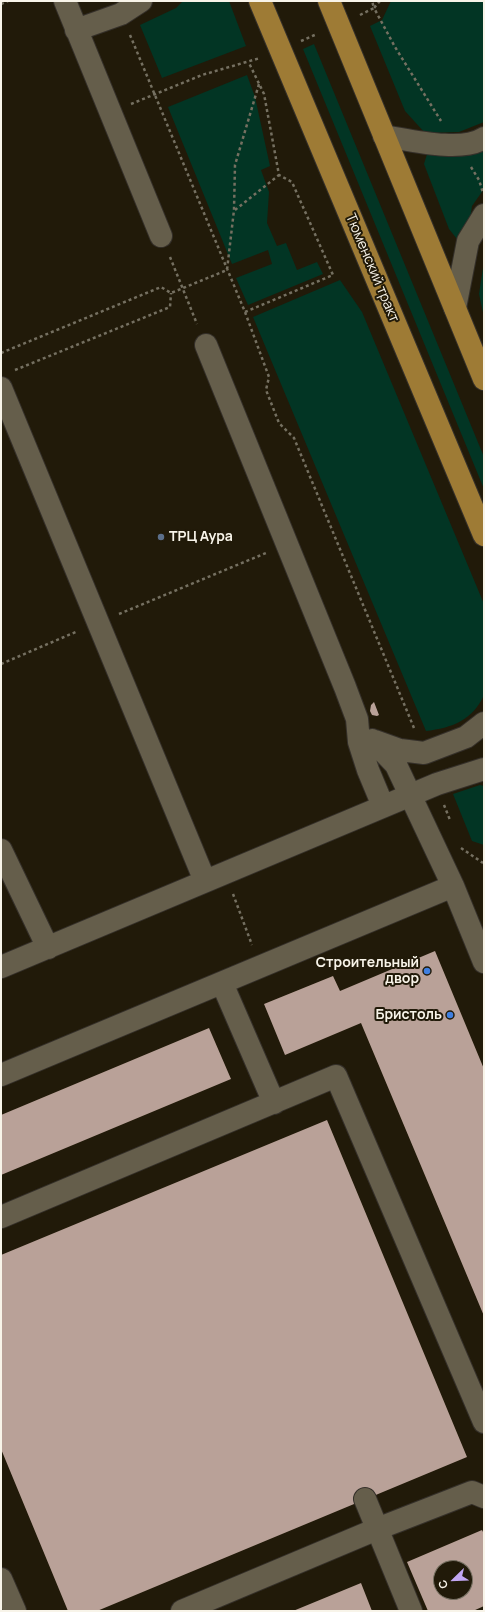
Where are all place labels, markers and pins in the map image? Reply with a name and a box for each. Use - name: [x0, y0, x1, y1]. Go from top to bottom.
- place label: ТРЦ Аура: [169, 529, 233, 545]
- marker: ТРЦ Аура: [156, 532, 166, 542]
- place label: Строительный двор: [316, 955, 419, 988]
- marker: Строительный двор: [422, 966, 432, 976]
- place label: Бристоль: [376, 1007, 442, 1023]
- marker: Бристоль: [445, 1010, 455, 1020]

